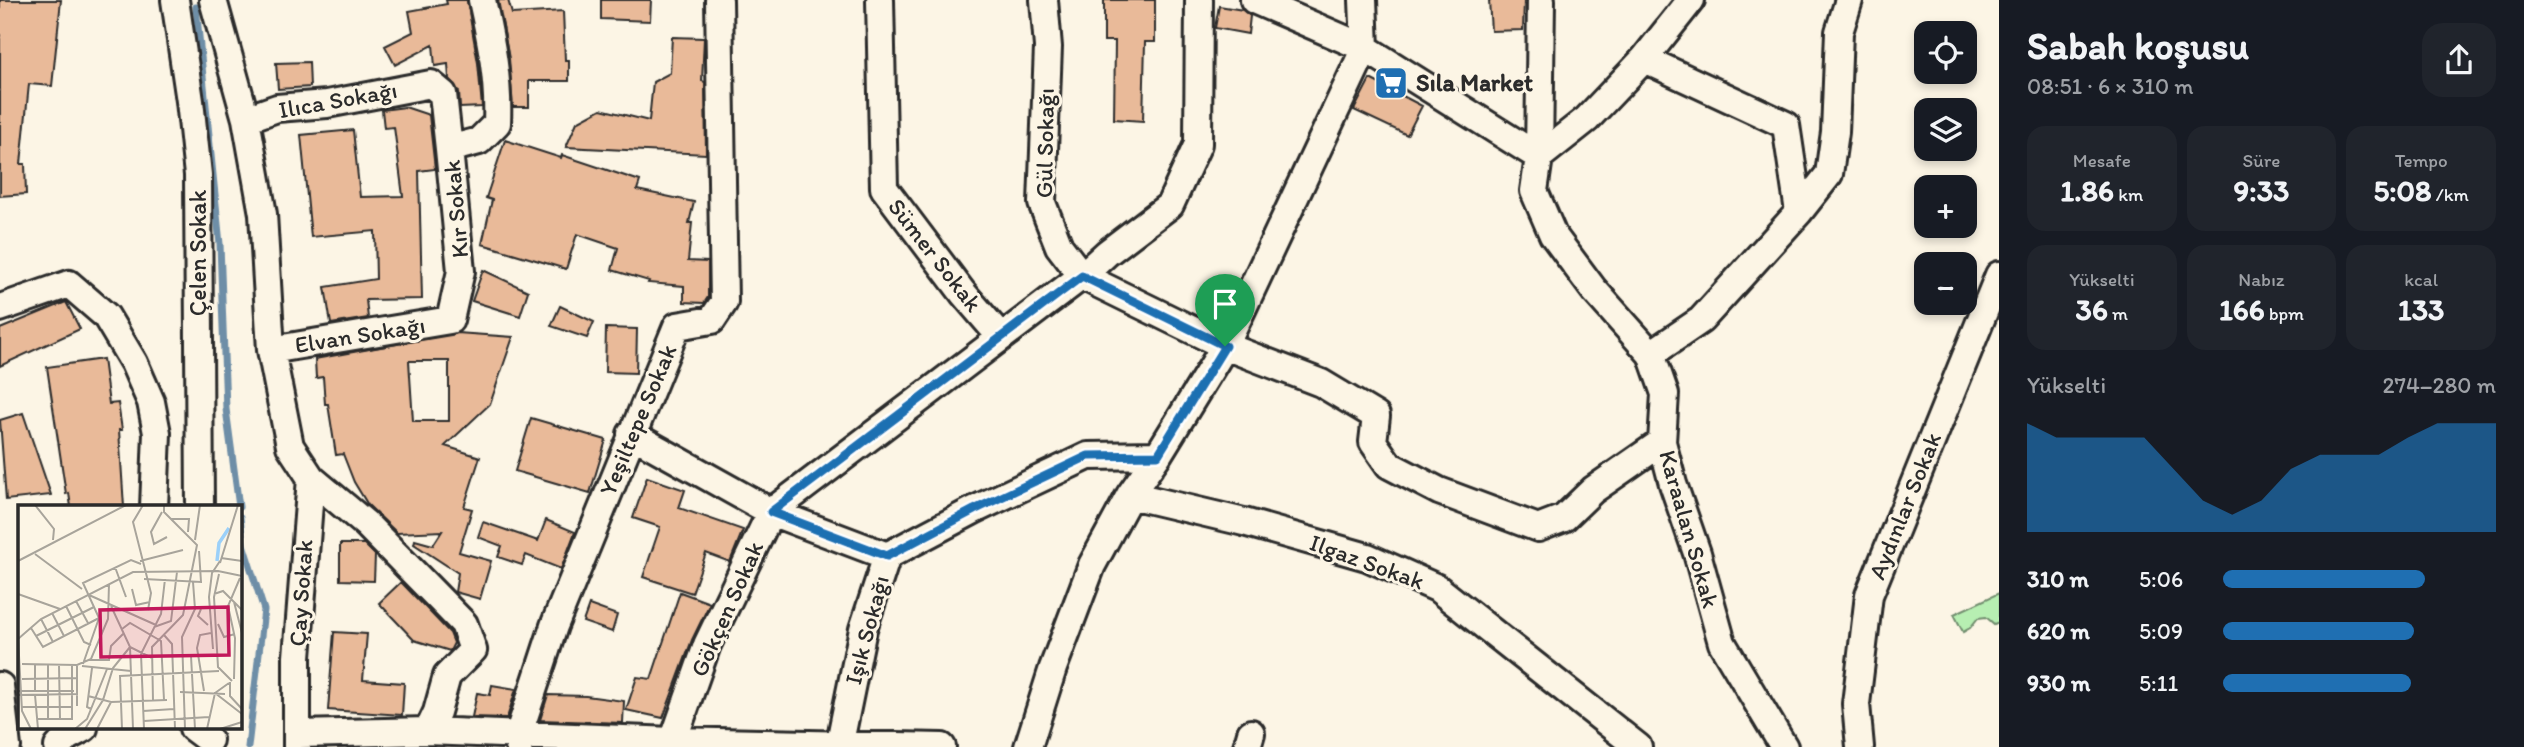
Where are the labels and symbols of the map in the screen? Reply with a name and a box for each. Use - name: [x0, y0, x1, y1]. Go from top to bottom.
- supermarket icon: Sıla Market: [1372, 64, 1410, 102]
- place label: Sıla Market: [1416, 68, 1533, 97]
- street label: Ilıca Sokağı: [276, 75, 399, 124]
- street label: Gül Sokağı: [1029, 88, 1060, 198]
- street label: Kır Sokak: [437, 158, 474, 259]
- street label: Çelen Sokak: [183, 189, 212, 316]
- street label: Sümer Sokak: [882, 192, 989, 318]
- pin: [1195, 274, 1255, 346]
- street label: Elvan Sokağı: [293, 310, 427, 359]
- street label: Yeşiltepe Sokak: [593, 340, 682, 500]
- street label: Aydınlar Sokak: [1862, 428, 1947, 583]
- street label: Karaalan Sokak: [1653, 447, 1726, 611]
- inset map: [18, 505, 242, 730]
- street label: Ilgaz Sokak: [1306, 527, 1428, 596]
- street label: Gökçen Sokak: [684, 536, 770, 681]
- street label: Çay Sokak: [282, 538, 319, 647]
- street label: Işık Sokağı: [838, 572, 895, 688]

